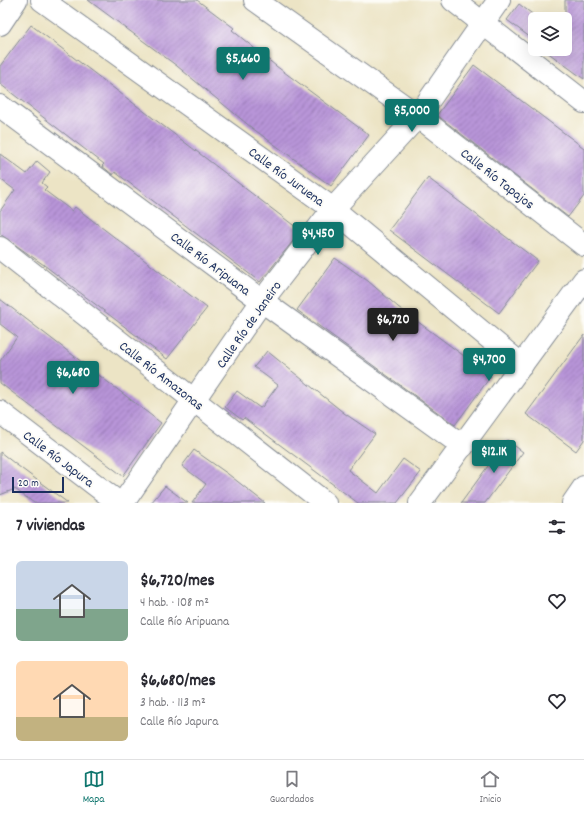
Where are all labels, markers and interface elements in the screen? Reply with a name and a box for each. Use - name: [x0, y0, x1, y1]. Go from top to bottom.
- map controls: [528, 12, 572, 56]
- button: layers: [528, 12, 572, 56]
- pin: $5,660: [210, 47, 276, 81]
- text: $5,660: [226, 50, 260, 69]
- pin: $5,000: [379, 99, 445, 133]
- text: $5,000: [394, 102, 430, 121]
- street label: Calle Río Juruena: [244, 143, 328, 212]
- street label: Calle Río Tapajos: [455, 144, 538, 215]
- pin: $4,450: [285, 222, 351, 256]
- text: $4,450: [302, 225, 334, 244]
- street label: Calle Río Aripuana: [166, 228, 254, 302]
- street label: Calle Río de Janeiro: [212, 277, 287, 373]
- pin: $6,720: [360, 308, 426, 342]
- text: $6,720: [376, 311, 410, 330]
- street label: Calle Río Amazonas: [114, 337, 207, 416]
- pin: $4,700: [456, 348, 522, 382]
- text: $4,700: [472, 351, 506, 370]
- pin: $6,680: [40, 361, 106, 395]
- text: $6,680: [56, 364, 90, 383]
- street label: Calle Río Japura: [18, 426, 98, 493]
- pin: $12.1K: [461, 440, 527, 474]
- text: $12.1K: [481, 443, 507, 462]
- scale bar: [12, 475, 64, 494]
- text: 20 m: [18, 476, 39, 492]
- text: 7 viviendas: [16, 515, 85, 539]
- icon: filters: [546, 516, 568, 538]
- text: $6,720/mes: [140, 570, 215, 594]
- icon: home: [48, 577, 96, 625]
- icon: heart: [546, 590, 568, 612]
- text: 4 hab. · 108 m²: [140, 594, 209, 613]
- text: Calle Río Aripuana: [140, 613, 229, 632]
- text: $6,680/mes: [140, 670, 216, 694]
- icon: home: [48, 677, 96, 725]
- icon: heart: [546, 690, 568, 712]
- text: 3 hab. · 113 m²: [140, 694, 206, 713]
- text: Calle Río Japura: [140, 713, 218, 732]
- tab: Mapa: [83, 768, 105, 808]
- tab: Guardados: [270, 768, 314, 808]
- tab: Inicio: [479, 768, 501, 808]

